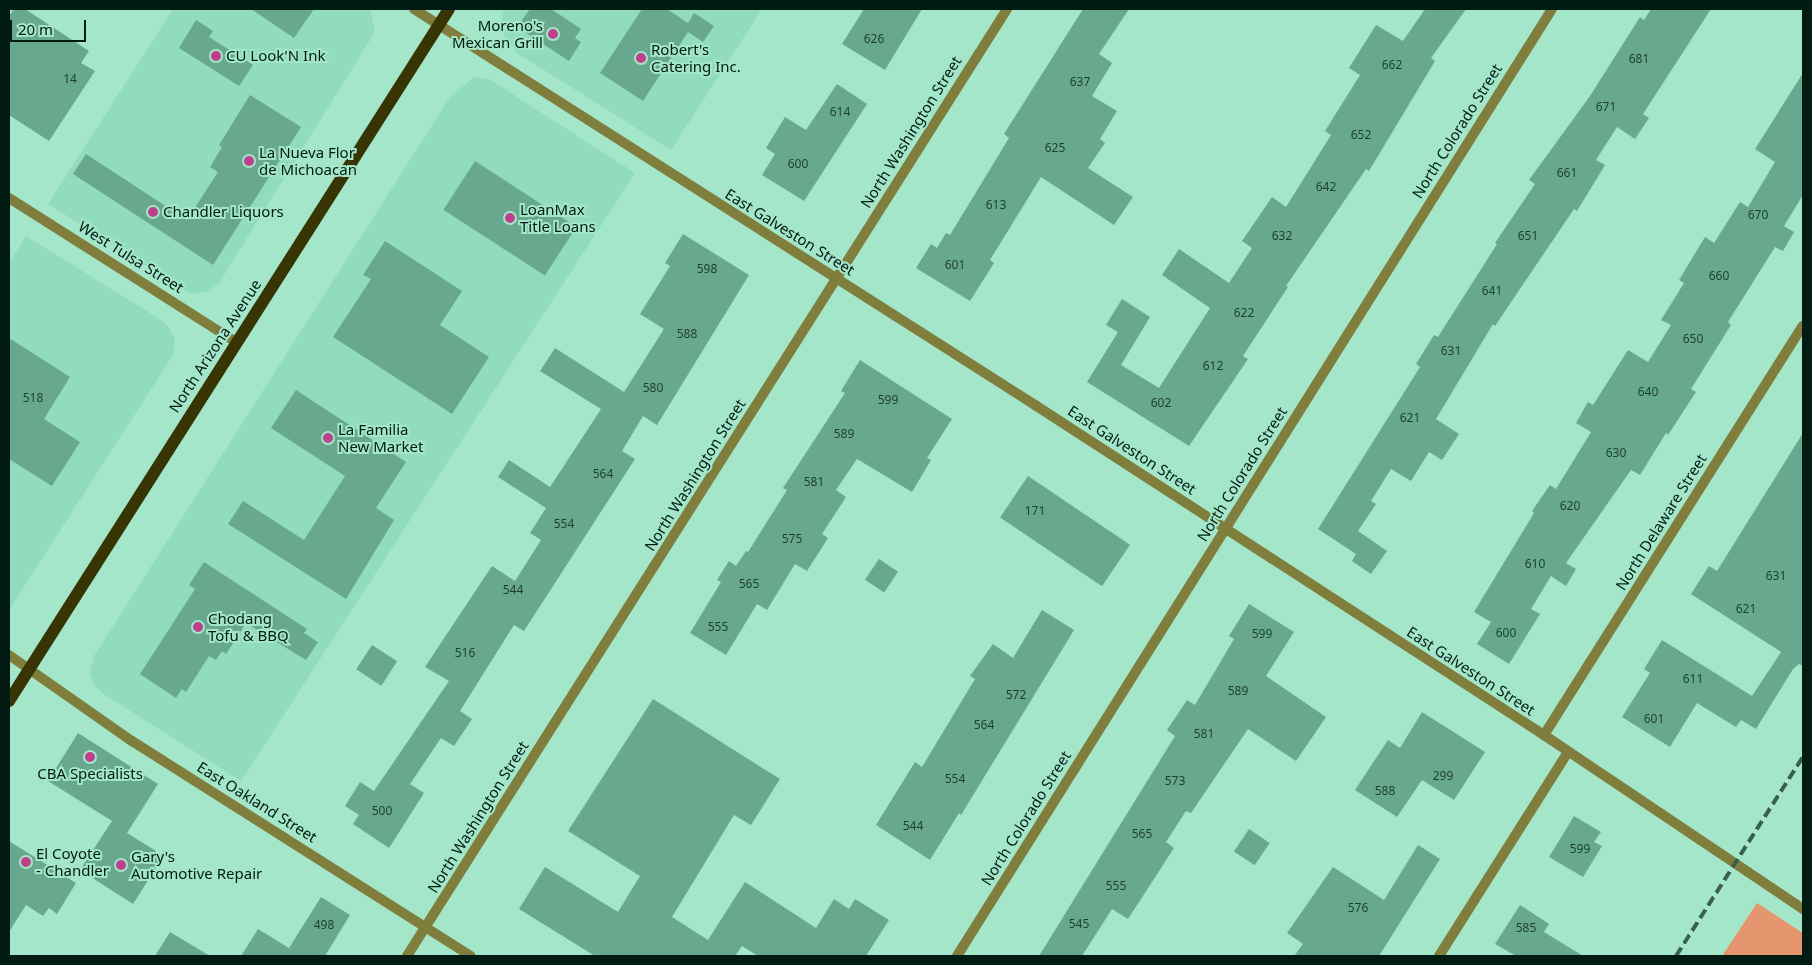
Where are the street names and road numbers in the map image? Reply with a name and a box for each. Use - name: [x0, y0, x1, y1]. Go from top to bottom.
- street label: North Washington Street: [857, 53, 965, 211]
- street label: North Colorado Street: [1408, 60, 1506, 202]
- street label: East Galveston Street: [722, 185, 858, 279]
- street label: West Tulsa Street: [75, 217, 187, 297]
- street label: North Arizona Avenue: [165, 276, 265, 416]
- street label: North Washington Street: [641, 396, 749, 554]
- street label: East Galveston Street: [1065, 402, 1199, 498]
- street label: North Colorado Street: [1193, 403, 1291, 545]
- street label: North Delaware Street: [1612, 451, 1710, 593]
- street label: East Galveston Street: [1404, 623, 1538, 719]
- street label: North Washington Street: [424, 738, 532, 896]
- street label: North Colorado Street: [977, 747, 1075, 889]
- street label: East Oakland Street: [194, 758, 320, 846]

